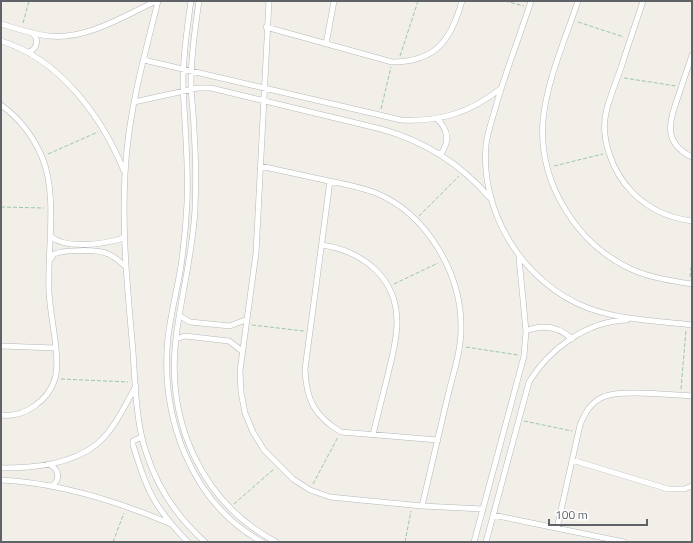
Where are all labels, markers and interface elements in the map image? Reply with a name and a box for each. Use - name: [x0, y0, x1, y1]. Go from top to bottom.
- scale bar: [549, 501, 647, 527]
- text: 100 m: [555, 505, 588, 524]

